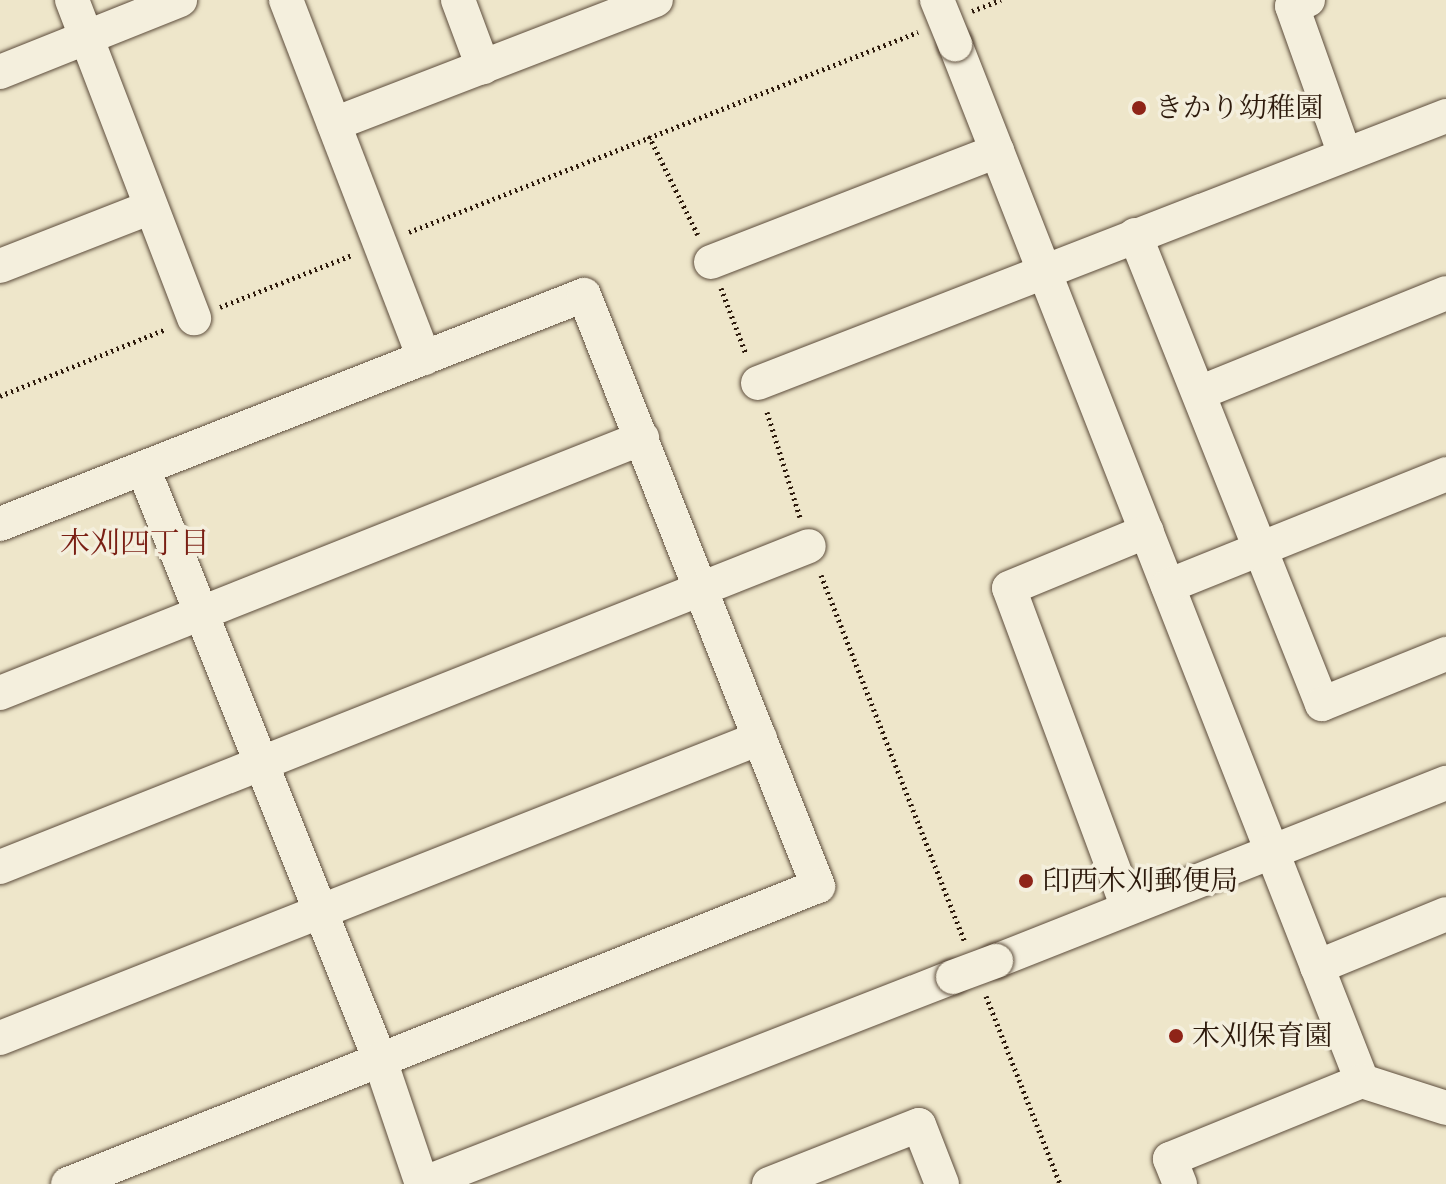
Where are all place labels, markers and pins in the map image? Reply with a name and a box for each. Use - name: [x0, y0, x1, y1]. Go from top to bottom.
- place label: きかり幼稚園: [1155, 91, 1323, 125]
- marker: きかり幼稚園: [1130, 99, 1148, 117]
- place label: 印西木刈郵便局: [1042, 864, 1238, 898]
- marker: 印西木刈郵便局: [1017, 872, 1035, 890]
- place label: 木刈保育園: [1192, 1019, 1332, 1053]
- marker: 木刈保育園: [1167, 1027, 1185, 1045]

